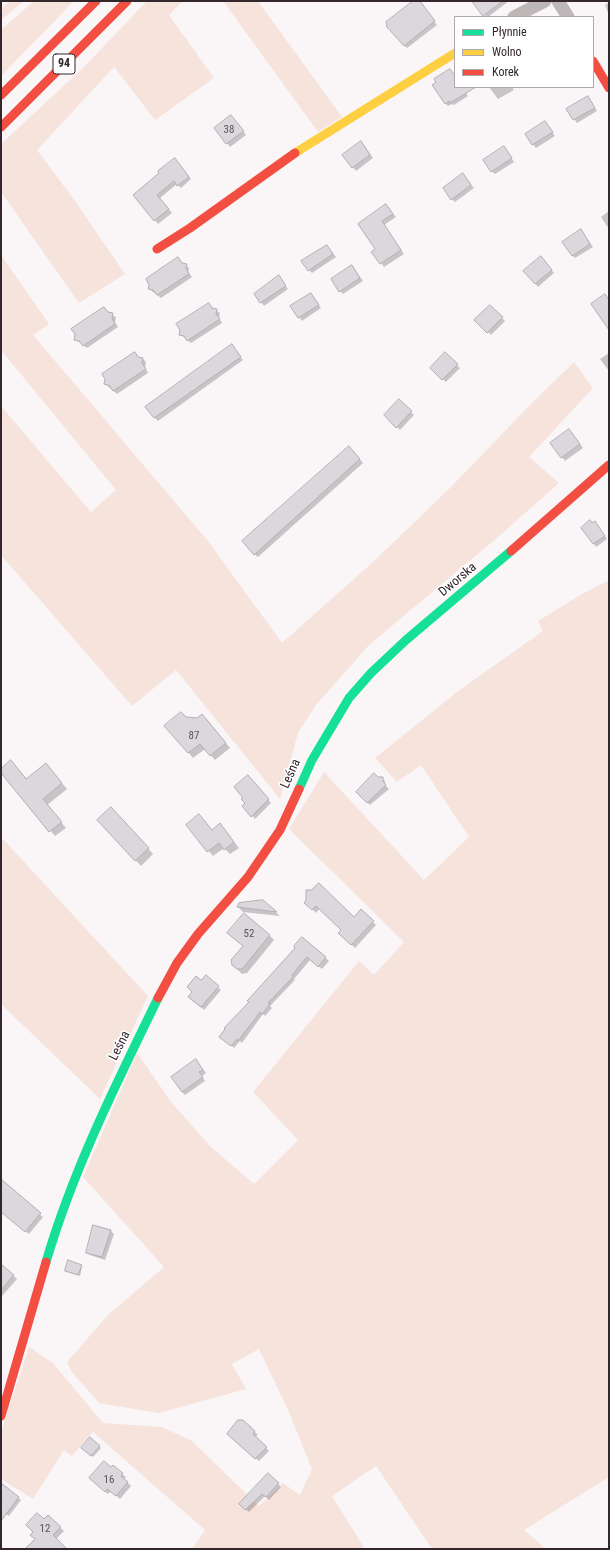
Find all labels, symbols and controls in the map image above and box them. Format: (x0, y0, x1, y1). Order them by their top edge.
legend (454, 16, 594, 88)
text: Płynnie (492, 25, 527, 39)
text: Wolno (492, 45, 522, 59)
road number: 94 (53, 54, 75, 74)
text: Korek (492, 65, 519, 79)
house number: 38 (224, 123, 234, 137)
street label: Dworska (436, 560, 480, 600)
house number: 87 (189, 729, 199, 743)
street label: Leśna (278, 757, 304, 791)
house number: 52 (244, 927, 254, 941)
street label: Leśna (106, 1029, 134, 1063)
house number: 16 (104, 1473, 114, 1487)
house number: 12 (40, 1522, 50, 1536)

